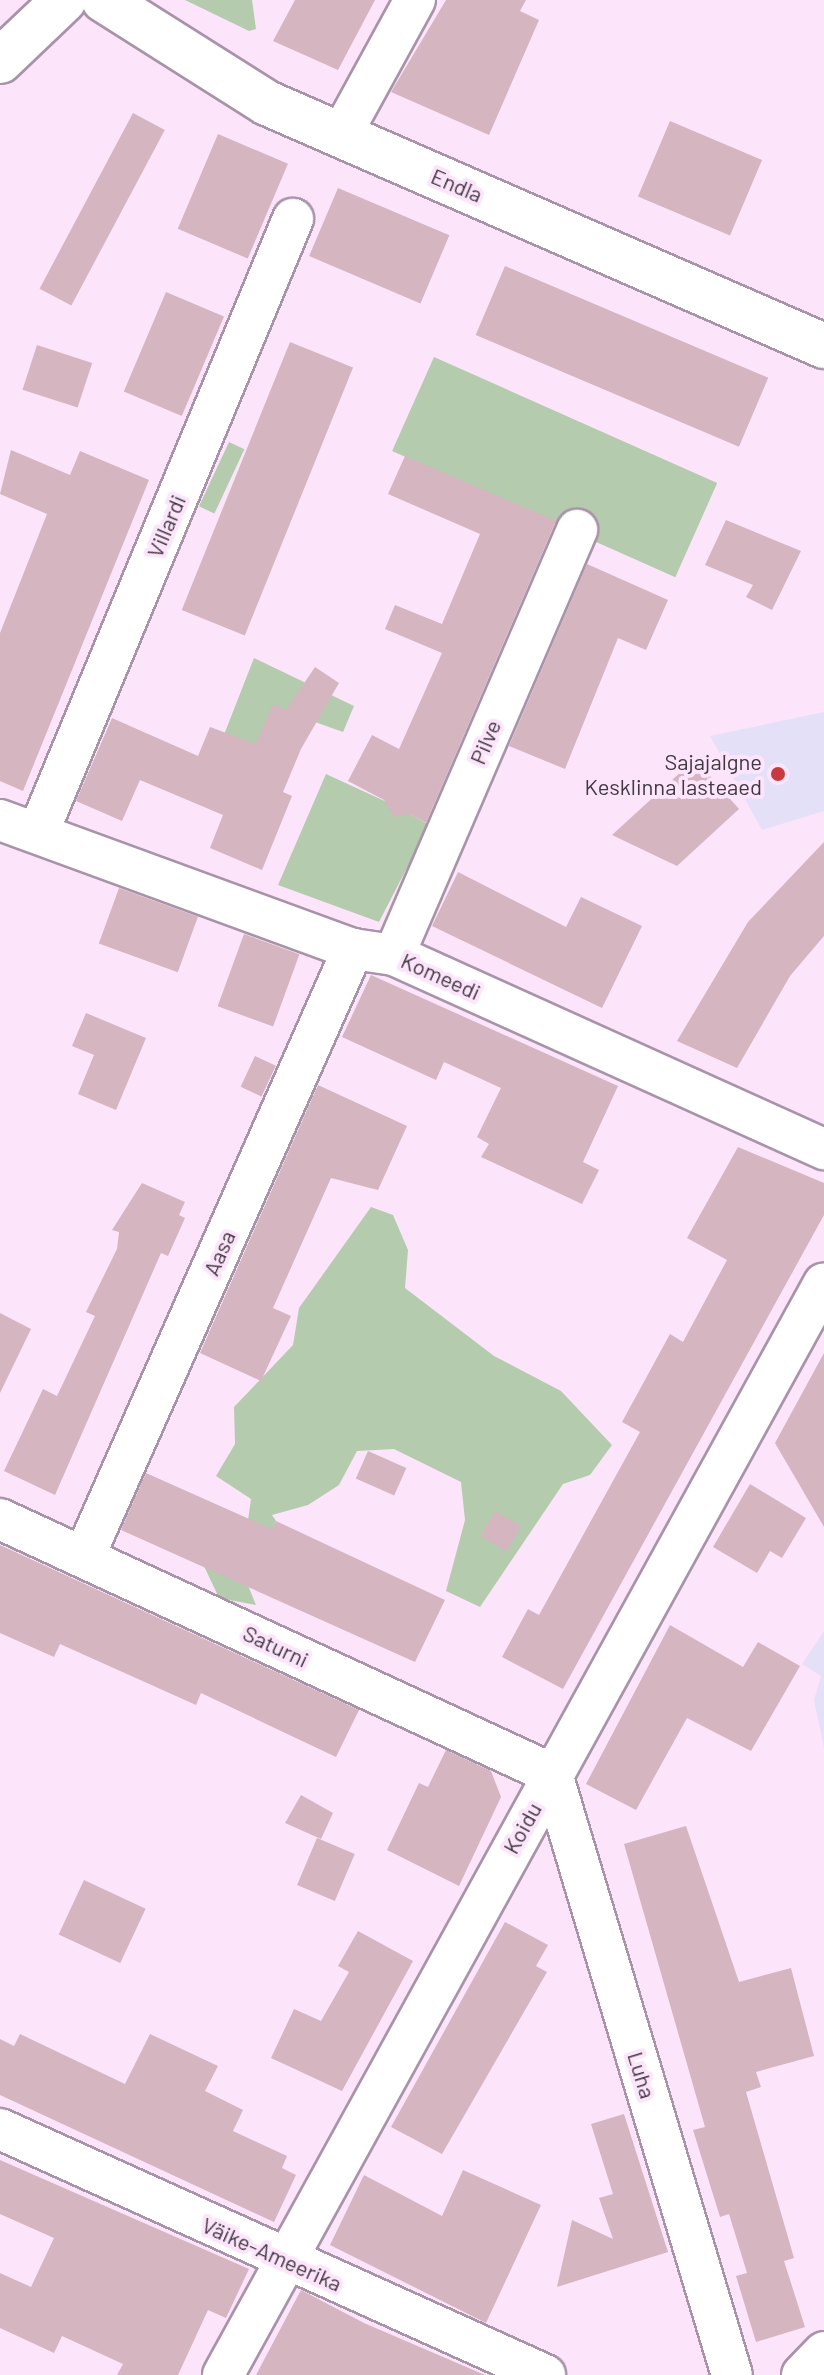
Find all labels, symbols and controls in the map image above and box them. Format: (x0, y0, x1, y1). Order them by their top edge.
street label: Endla (427, 162, 487, 208)
street label: Villardi (141, 491, 191, 561)
street label: Pilve (464, 716, 506, 768)
place label: Sajajalgne Kesklinna lasteaed (585, 748, 762, 800)
marker: Sajajalgne Kesklinna lasteaed (769, 765, 787, 783)
street label: Komeedi (397, 947, 485, 1005)
street label: Aasa (198, 1226, 240, 1280)
street label: Saturni (239, 1619, 313, 1673)
street label: Koidu (497, 1798, 547, 1858)
street label: Luha (622, 2048, 662, 2102)
street label: Väike-Ameerika (198, 2211, 346, 2297)

